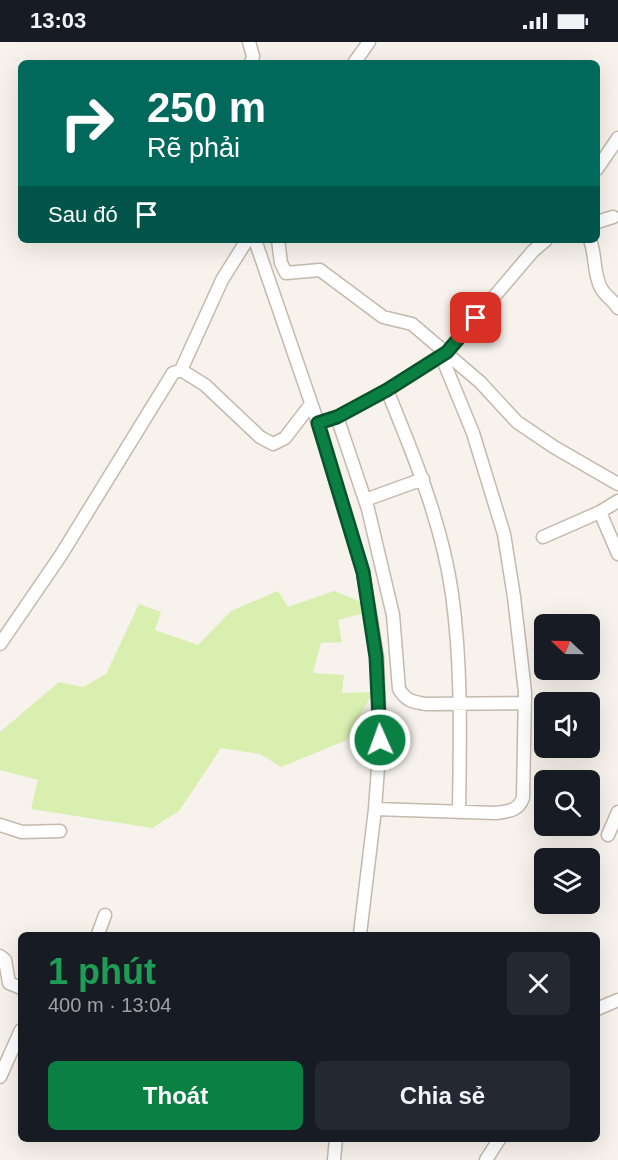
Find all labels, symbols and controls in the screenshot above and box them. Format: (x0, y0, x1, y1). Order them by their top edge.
text: 13:03 (30, 8, 86, 33)
icon: right (48, 84, 126, 162)
text: 250 m (147, 84, 266, 131)
text: Rẽ phải (147, 133, 240, 163)
icon: arrive (130, 198, 163, 231)
text: Sau đó (48, 202, 118, 227)
pin (450, 292, 501, 343)
icon: arrive (459, 301, 492, 334)
north arrow (534, 614, 600, 680)
map controls (534, 614, 600, 914)
button: sound (534, 692, 600, 758)
position arrow (348, 708, 412, 772)
button: search (534, 770, 600, 836)
button: layers (534, 848, 600, 914)
text: 1 phút (48, 951, 156, 992)
button: close (507, 952, 570, 1015)
text: 400 m · 13:04 (48, 994, 171, 1016)
button: Thoát (48, 1061, 303, 1130)
button: Chia sẻ (315, 1061, 570, 1130)

